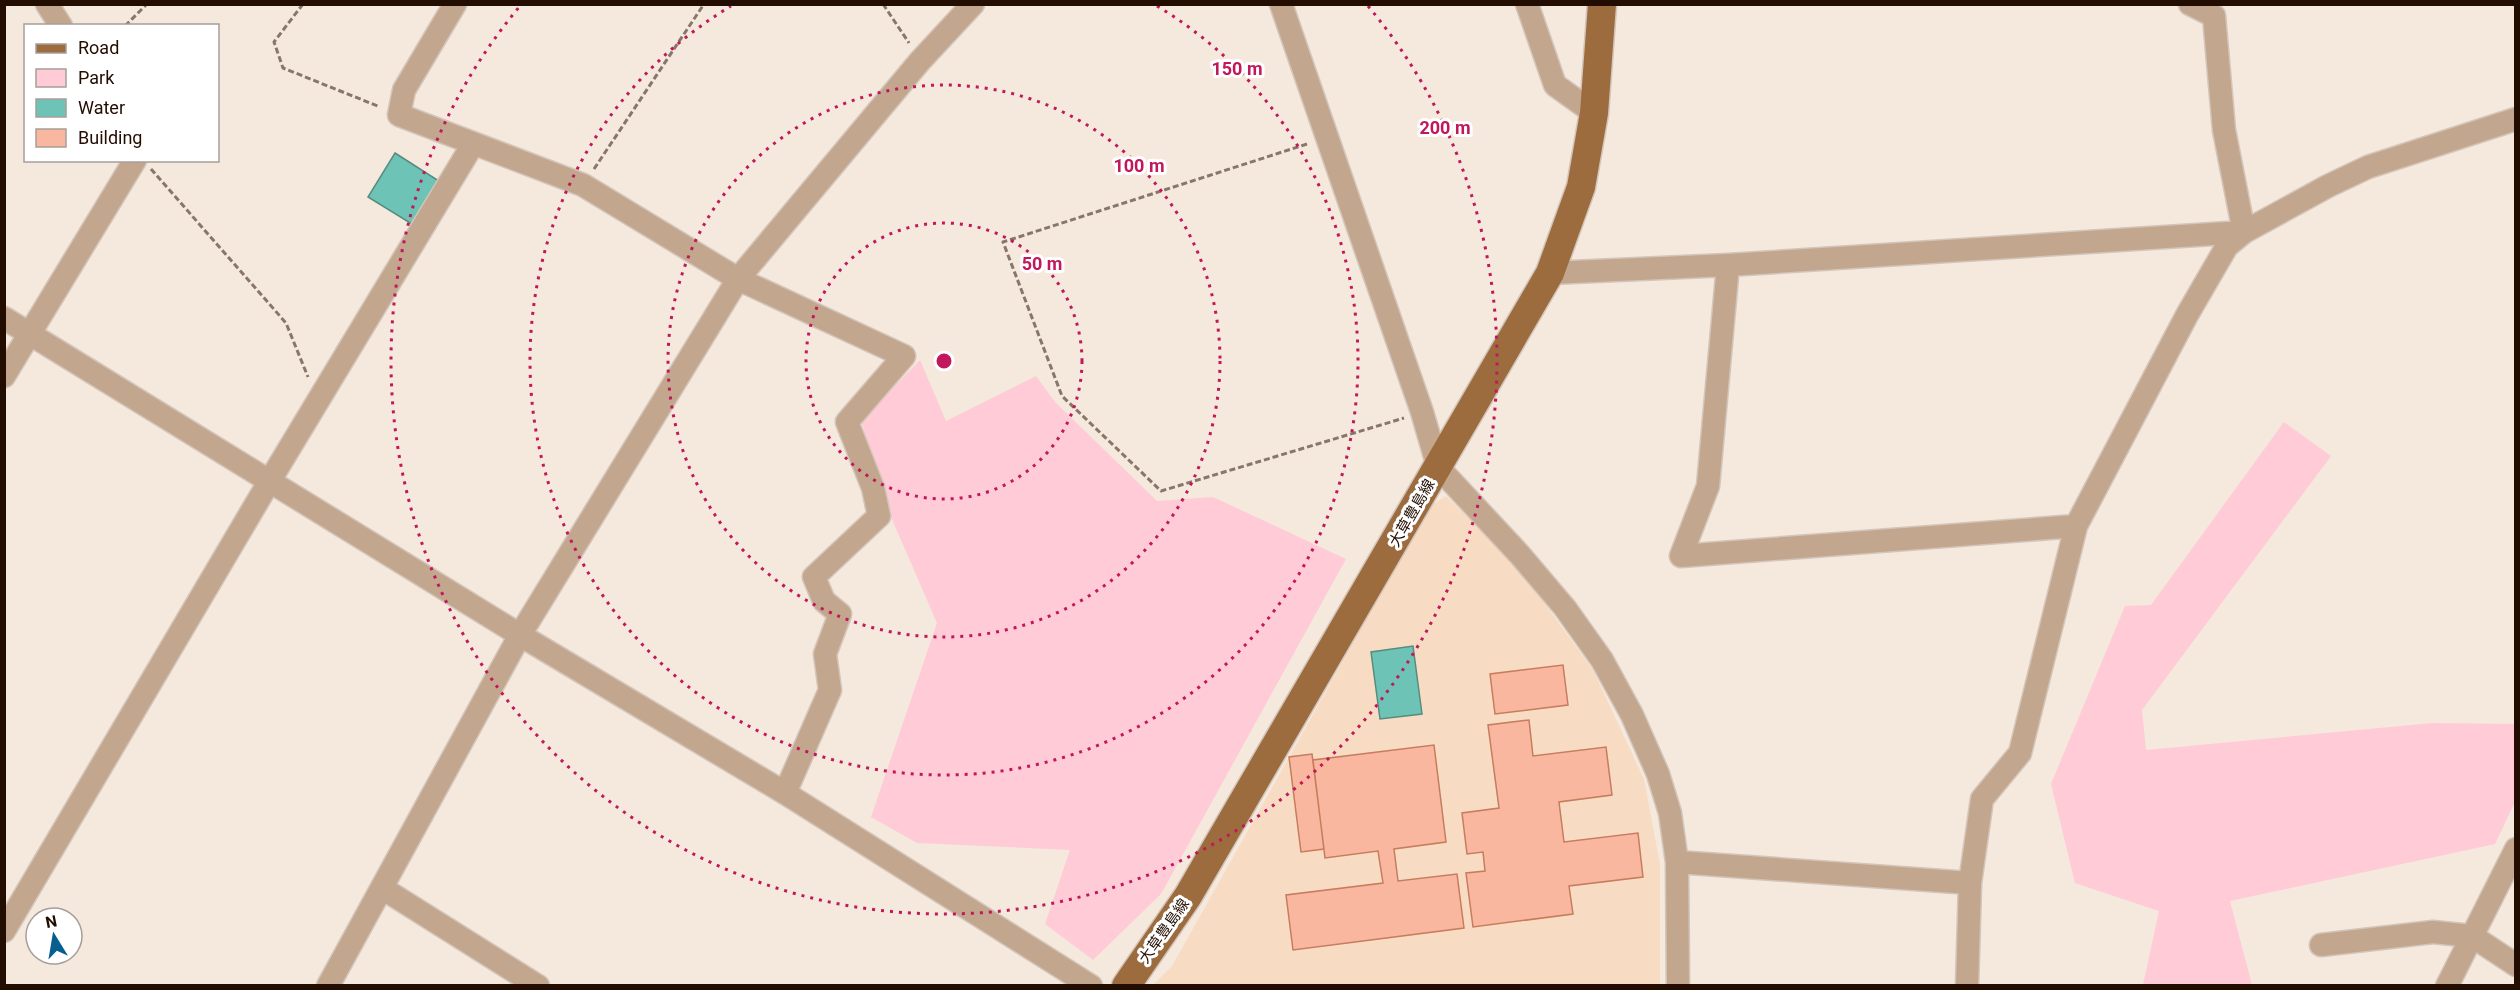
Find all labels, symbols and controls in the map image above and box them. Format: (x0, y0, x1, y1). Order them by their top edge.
legend (24, 24, 219, 162)
text: Road (78, 37, 119, 58)
text: 150 m (1211, 58, 1263, 79)
text: Park (78, 67, 115, 88)
text: Water (78, 97, 125, 118)
text: 200 m (1419, 117, 1471, 138)
text: Building (78, 127, 142, 148)
text: 100 m (1113, 155, 1165, 176)
text: 50 m (1022, 253, 1062, 274)
centre of rings (934, 351, 954, 371)
street label: 大草豊島線 (1385, 476, 1439, 550)
street label: 大草豊島線 (1135, 895, 1193, 967)
north arrow (24, 906, 84, 966)
text: N (44, 911, 59, 932)

